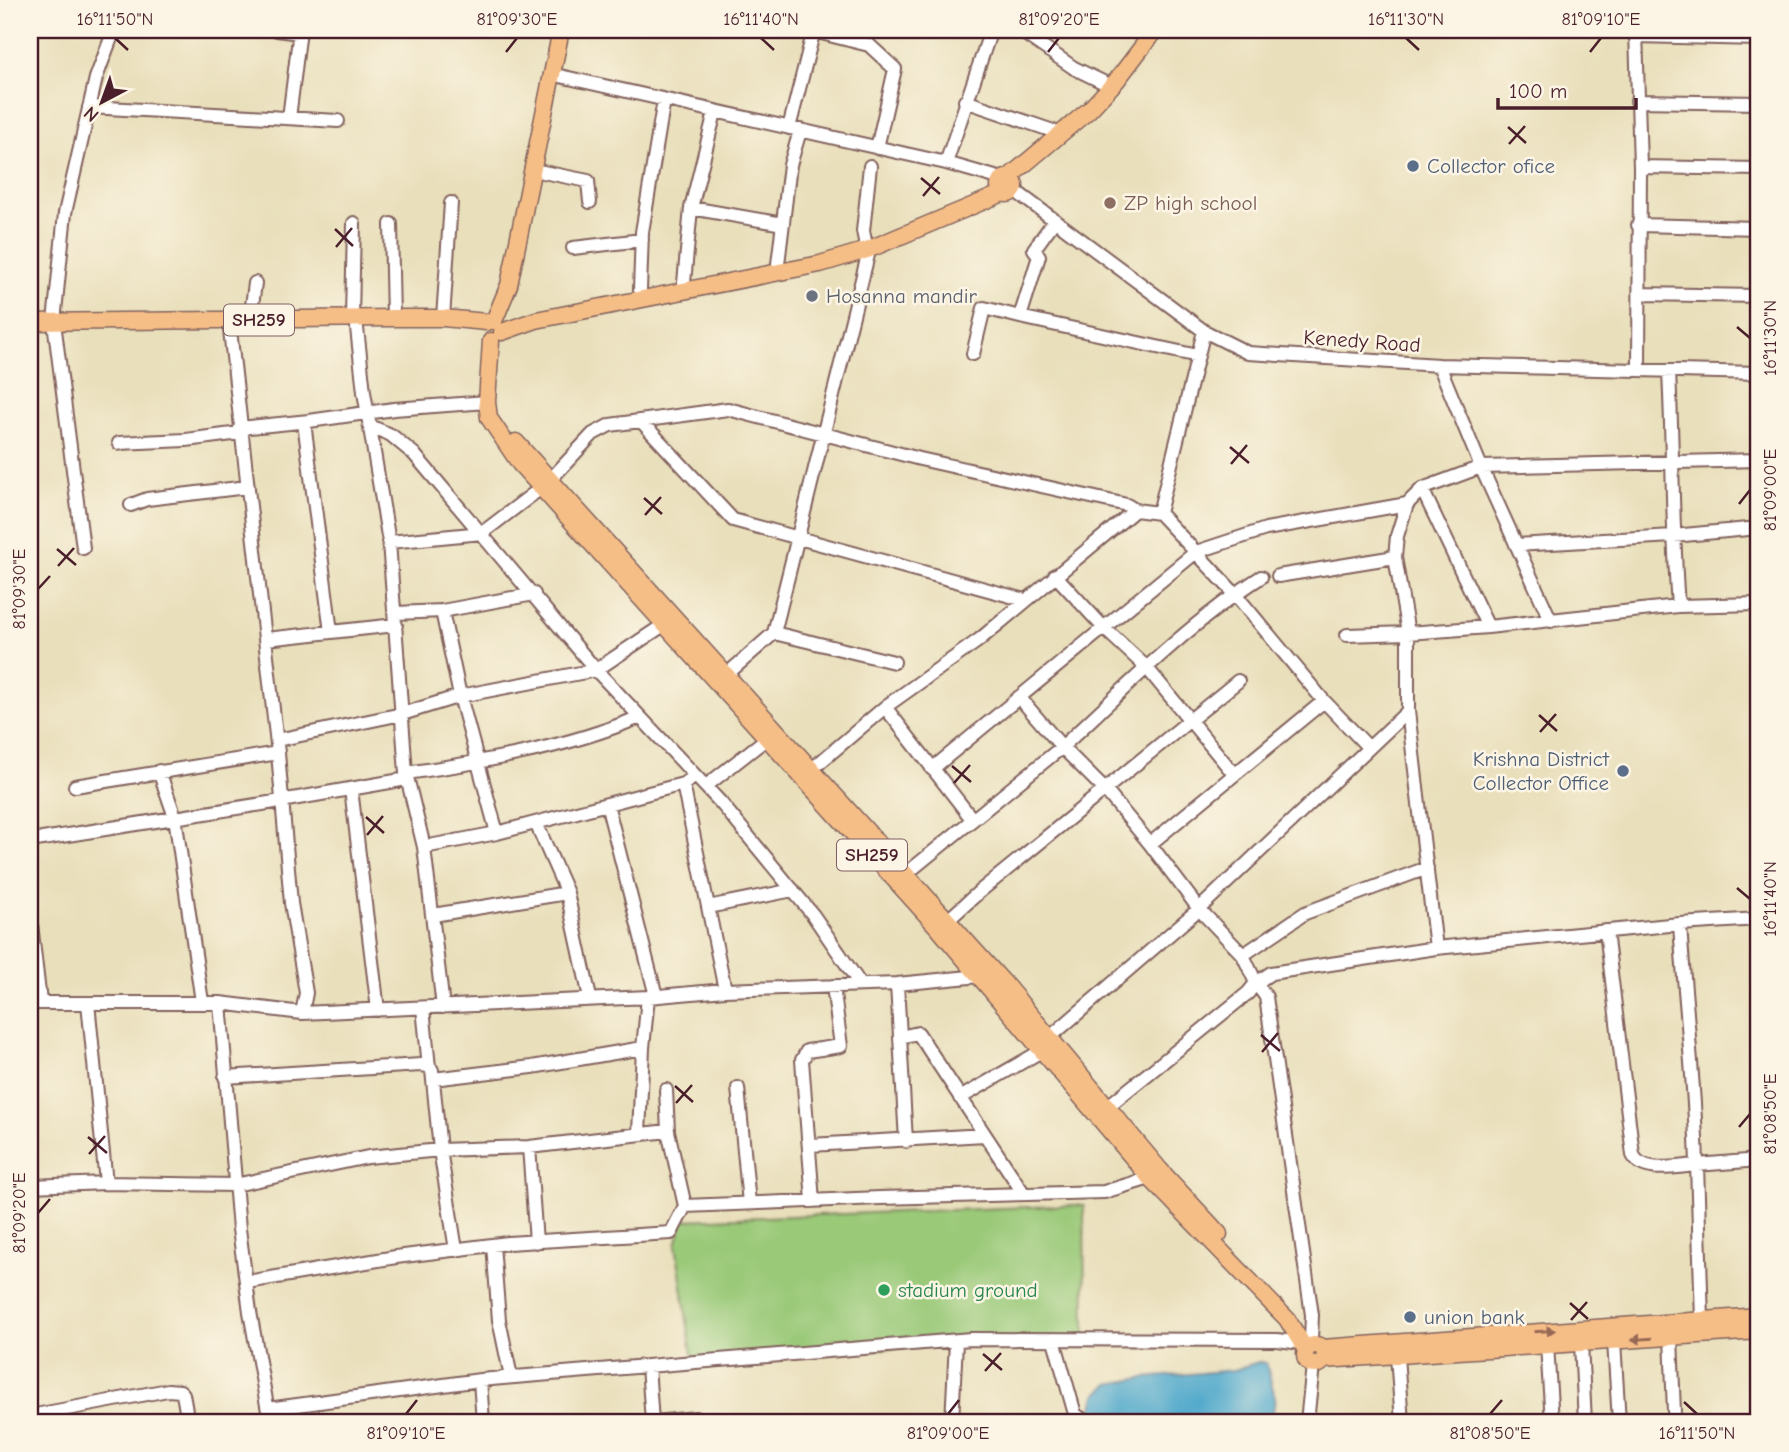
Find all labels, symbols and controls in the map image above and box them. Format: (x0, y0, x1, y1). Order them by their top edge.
text: 16°11'50"N (77, 9, 153, 30)
text: 81°09'30"E (477, 9, 558, 30)
text: 16°11'40"N (723, 9, 799, 30)
text: 81°09'20"E (1018, 9, 1100, 30)
text: 16°11'30"N (1368, 9, 1444, 30)
text: 81°09'10"E (1562, 9, 1641, 30)
north arrow (66, 66, 136, 136)
scale bar (1498, 66, 1637, 110)
text: 100 m (1509, 79, 1567, 103)
text: N (80, 102, 103, 126)
place label: Collector ofice (1427, 154, 1555, 178)
marker: Collector ofice (1405, 158, 1421, 174)
place label: ZP high school (1124, 191, 1257, 215)
marker: ZP high school (1102, 195, 1118, 211)
place label: Hosanna mandir (826, 284, 977, 308)
marker: Hosanna mandir (804, 288, 820, 304)
text: 16°11'30"N (1760, 300, 1781, 376)
road number: SH259 (224, 304, 294, 336)
street label: Kenedy Road (1303, 325, 1421, 357)
text: 81°09'00"E (1760, 449, 1781, 531)
text: 81°09'30"E (9, 548, 30, 629)
place label: Krishna District Collector Office (1473, 747, 1610, 795)
marker: Krishna District Collector Office (1615, 763, 1631, 779)
road number: SH259 (837, 840, 907, 870)
text: 16°11'40"N (1760, 861, 1781, 937)
text: 81°08'50"E (1760, 1073, 1781, 1155)
text: 81°09'20"E (9, 1172, 30, 1254)
place label: stadium ground (898, 1278, 1038, 1302)
marker: stadium ground (876, 1282, 892, 1298)
place label: union bank (1424, 1305, 1525, 1329)
marker: union bank (1402, 1309, 1418, 1325)
one-way arrow (1534, 1325, 1556, 1336)
one-way arrow (1631, 1334, 1653, 1345)
text: 81°09'10"E (367, 1423, 446, 1444)
text: 81°09'00"E (907, 1423, 989, 1444)
text: 81°08'50"E (1449, 1423, 1531, 1444)
text: 16°11'50"N (1659, 1423, 1735, 1444)

